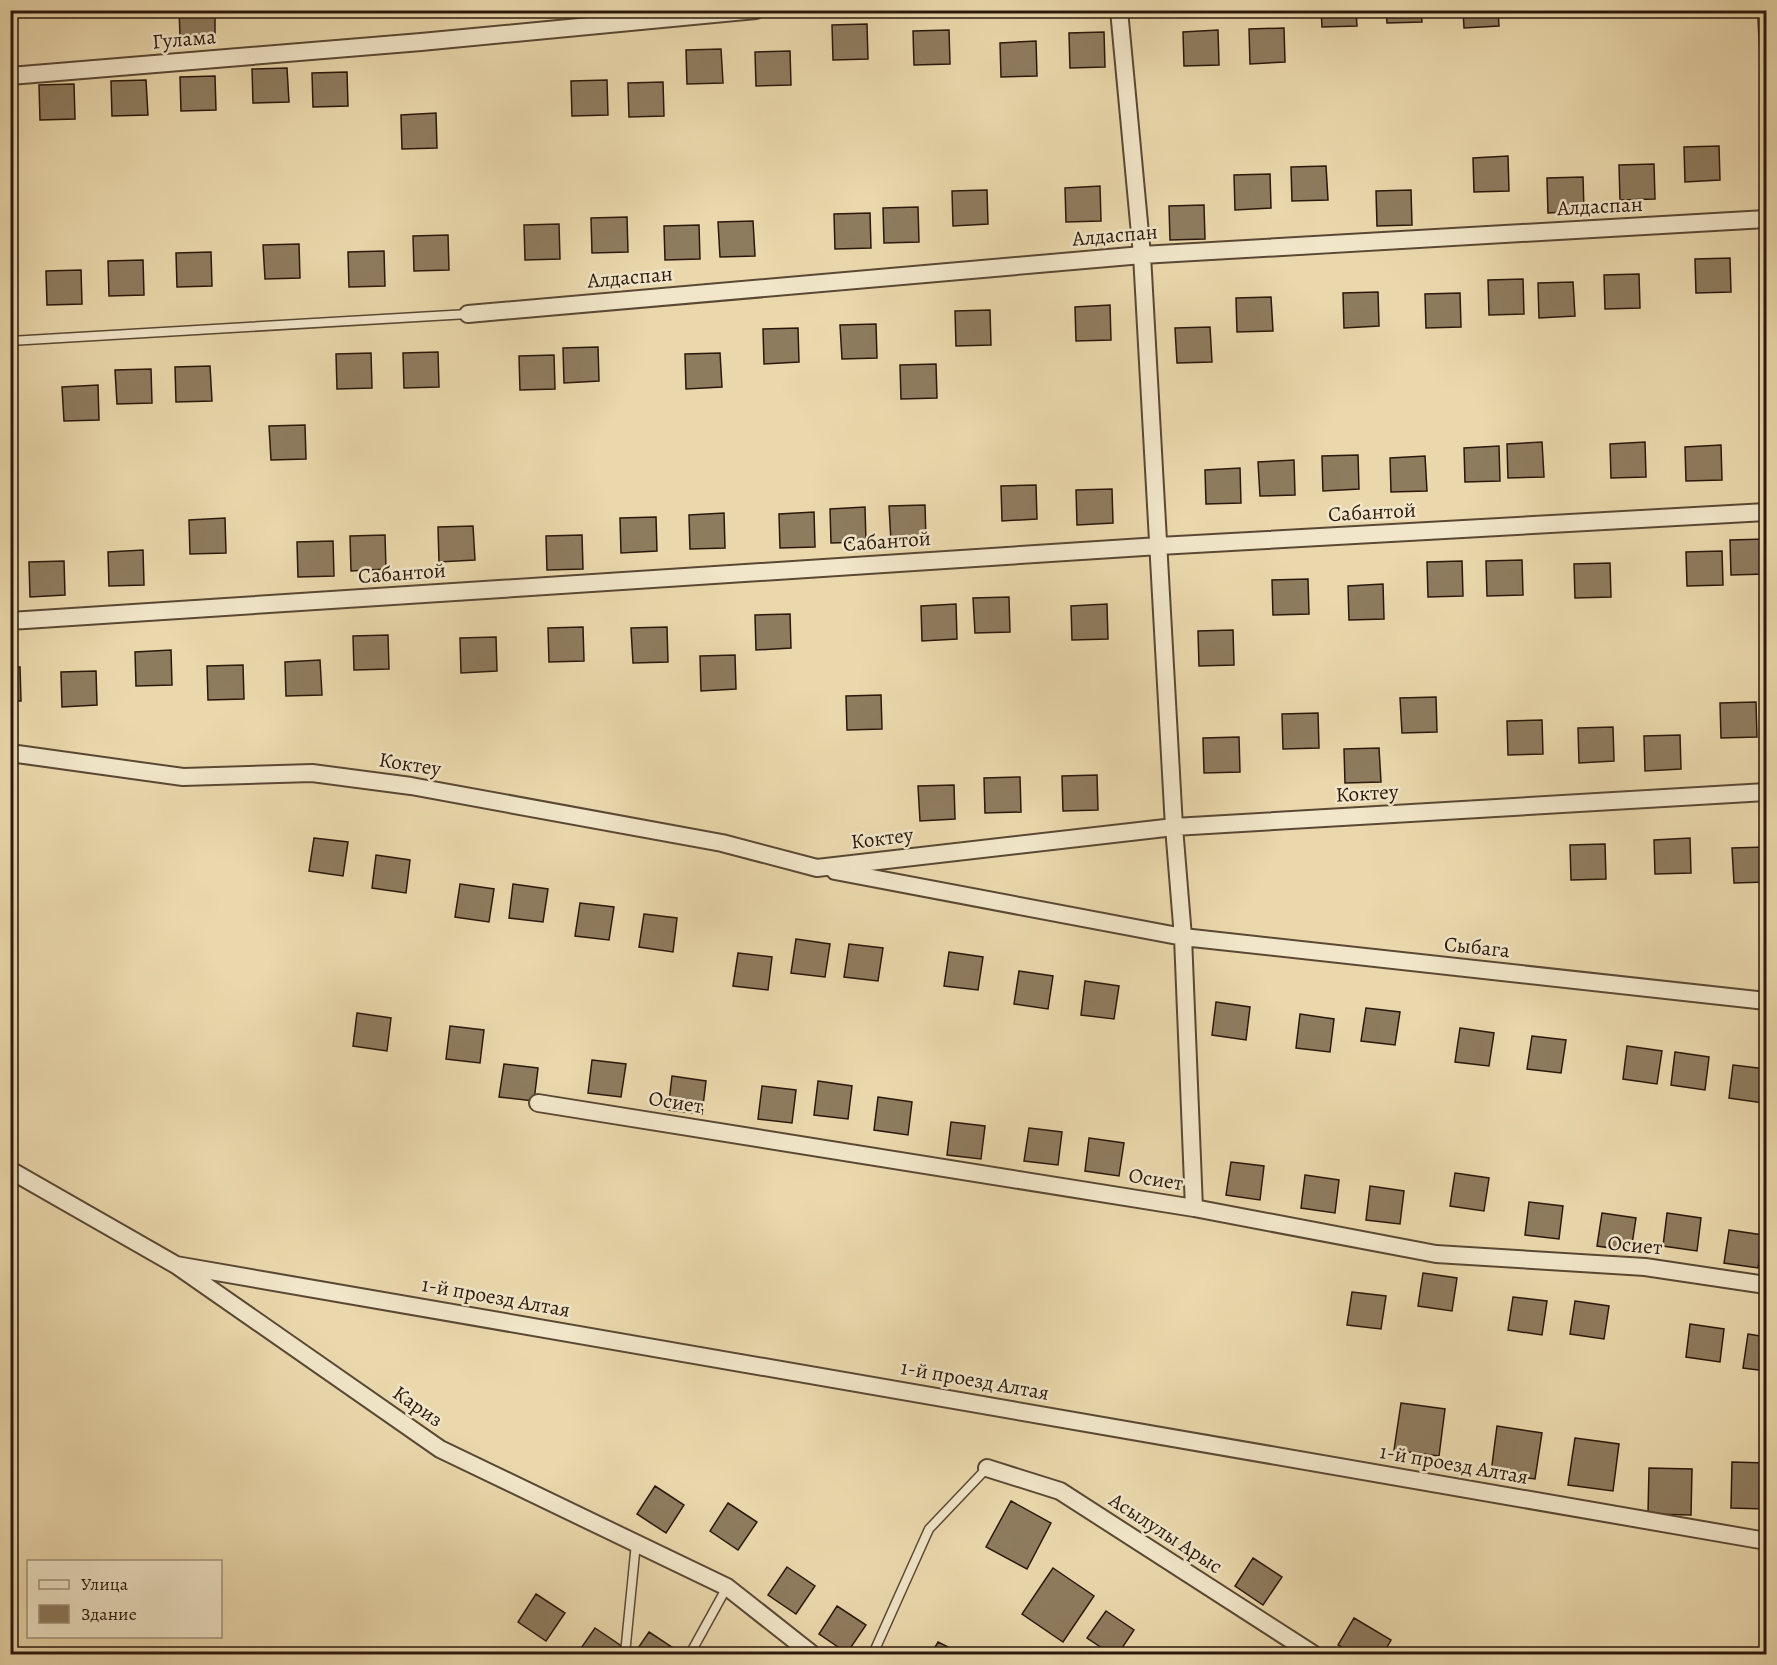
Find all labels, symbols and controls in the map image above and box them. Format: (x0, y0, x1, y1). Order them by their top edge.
street label: Гулама (151, 22, 217, 56)
street label: Алдаспан (1556, 190, 1643, 222)
street label: Алдаспан (1070, 217, 1159, 253)
street label: Алдаспан (585, 259, 674, 295)
street label: Сабантой (1327, 496, 1417, 528)
street label: Сабантой (842, 524, 932, 558)
street label: Сабантой (357, 556, 447, 590)
street label: Коктеу (377, 745, 444, 783)
street label: Коктеу (1335, 777, 1400, 809)
street label: Коктеу (849, 820, 915, 856)
street label: Сыбага (1443, 930, 1512, 964)
street label: Осиет (647, 1084, 705, 1120)
street label: Осиет (1127, 1161, 1185, 1197)
street label: Осиет (1606, 1229, 1664, 1261)
street label: 1-й проезд Алтая (420, 1270, 572, 1324)
street label: 1-й проезд Алтая (899, 1353, 1051, 1407)
street label: Кариз (387, 1379, 449, 1433)
street label: 1-й проезд Алтая (1378, 1437, 1530, 1491)
street label: Асылулы Арыс (1103, 1485, 1228, 1580)
legend (27, 1560, 222, 1638)
text: Улица (81, 1572, 129, 1596)
text: Здание (81, 1602, 137, 1626)

